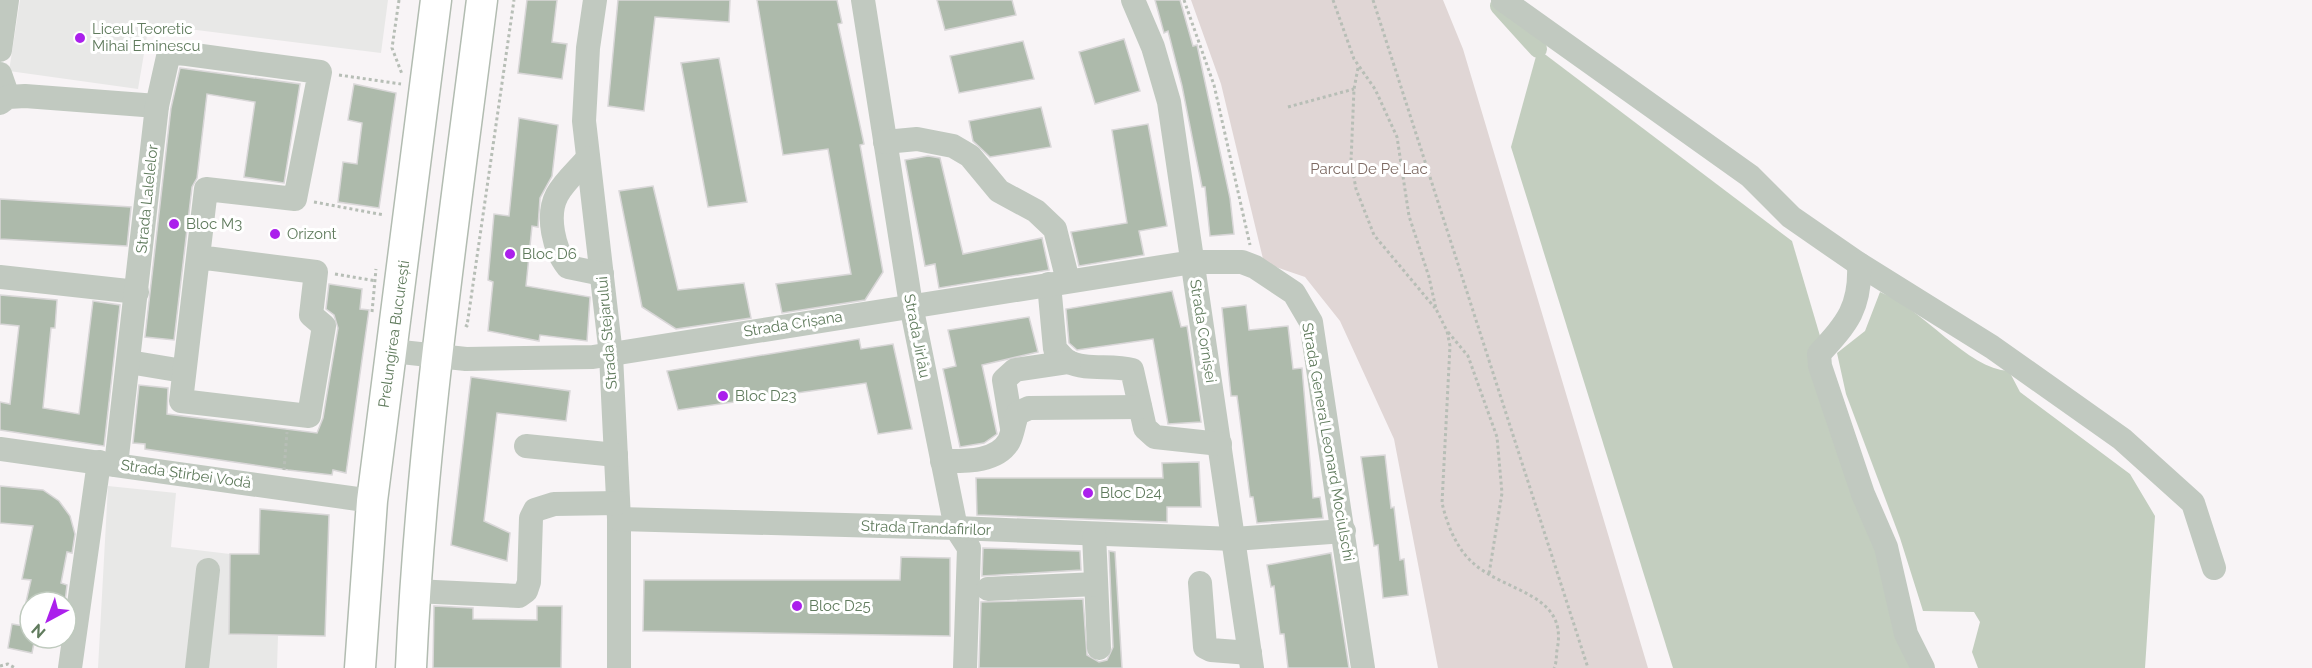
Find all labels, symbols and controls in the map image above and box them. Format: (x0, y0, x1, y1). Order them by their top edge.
place label: Liceul Teoretic Mihai Eminescu (92, 20, 201, 55)
marker: Liceul Teoretic Mihai Eminescu (73, 31, 87, 45)
street label: Strada Lalelelor (132, 143, 162, 254)
park label: Parcul De Pe Lac (1310, 160, 1428, 178)
place label: Bloc M3 (186, 215, 242, 233)
marker: Bloc M3 (167, 217, 181, 231)
place label: Orizont (287, 225, 337, 243)
marker: Orizont (268, 227, 282, 241)
place label: Bloc D6 (522, 245, 577, 263)
marker: Bloc D6 (503, 247, 517, 261)
street label: Prelungirea București (375, 259, 413, 409)
street label: Strada Stejarului (593, 276, 621, 390)
street label: Strada Cornișei (1186, 278, 1220, 384)
street label: Strada Jirlău (900, 292, 934, 380)
street label: Strada Crișana (742, 307, 844, 341)
street label: Strada General Leonard Mociulschi (1298, 321, 1358, 563)
place label: Bloc D23 (735, 387, 797, 405)
marker: Bloc D23 (716, 389, 730, 403)
street label: Strada Știrbei Vodă (120, 456, 252, 492)
place label: Bloc D24 (1100, 484, 1162, 502)
marker: Bloc D24 (1081, 486, 1095, 500)
street label: Strada Trandafirilor (861, 517, 992, 539)
north arrow (18, 590, 78, 650)
place label: Bloc D25 (809, 597, 871, 615)
marker: Bloc D25 (790, 599, 804, 613)
text: N (28, 620, 49, 642)

